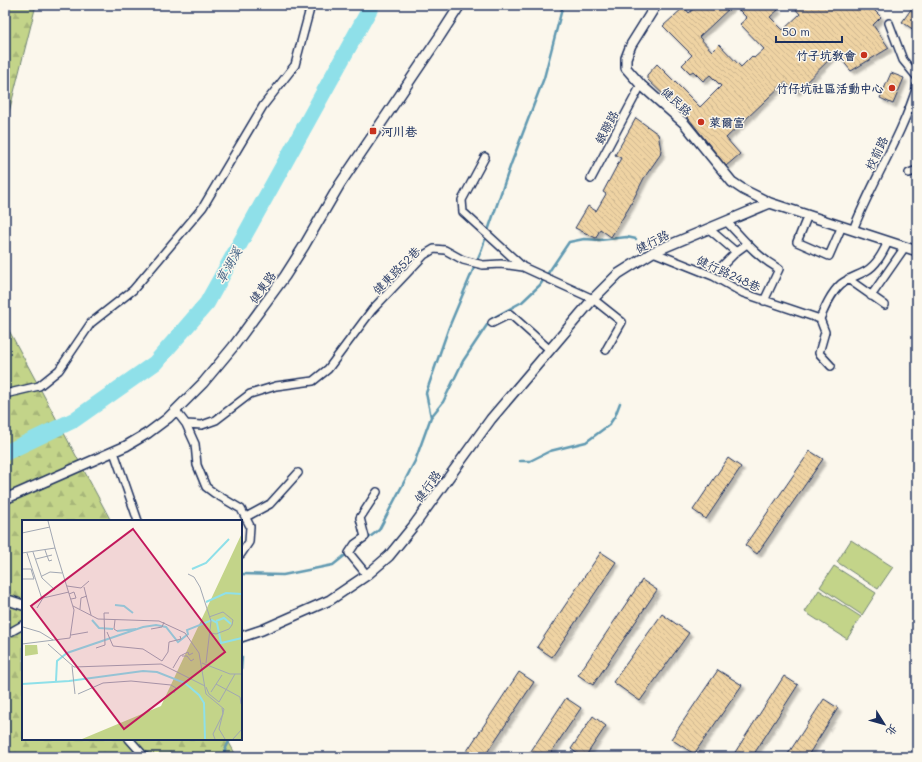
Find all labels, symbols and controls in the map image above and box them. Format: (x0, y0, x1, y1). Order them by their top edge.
scale bar (776, 18, 842, 44)
text: 50 m (782, 23, 810, 39)
place label: 竹子坑教會 (796, 47, 856, 63)
marker: 竹子坑教會 (859, 50, 869, 60)
place label: 竹仔坑社區活動中心 (776, 80, 884, 96)
street label: 健民路 (658, 83, 696, 119)
marker: 竹仔坑社區活動中心 (887, 83, 897, 93)
street label: 銀聯路 (590, 107, 622, 147)
place label: 萊爾富 (709, 114, 745, 130)
marker: 萊爾富 (696, 117, 706, 127)
place label: 河川巷 (381, 123, 418, 139)
marker: 河川巷 (368, 126, 378, 136)
street label: 校前路 (861, 133, 891, 173)
street label: 健行路 (632, 226, 672, 256)
water label: 草湖溪 (211, 243, 245, 286)
street label: 健東路52巷 (369, 243, 423, 297)
street label: 健行路248巷 (694, 251, 764, 295)
street label: 健東路 (245, 268, 279, 306)
street label: 健行路 (410, 467, 444, 505)
inset map (22, 520, 242, 740)
north arrow (864, 704, 904, 744)
text: 北 (883, 721, 902, 739)

